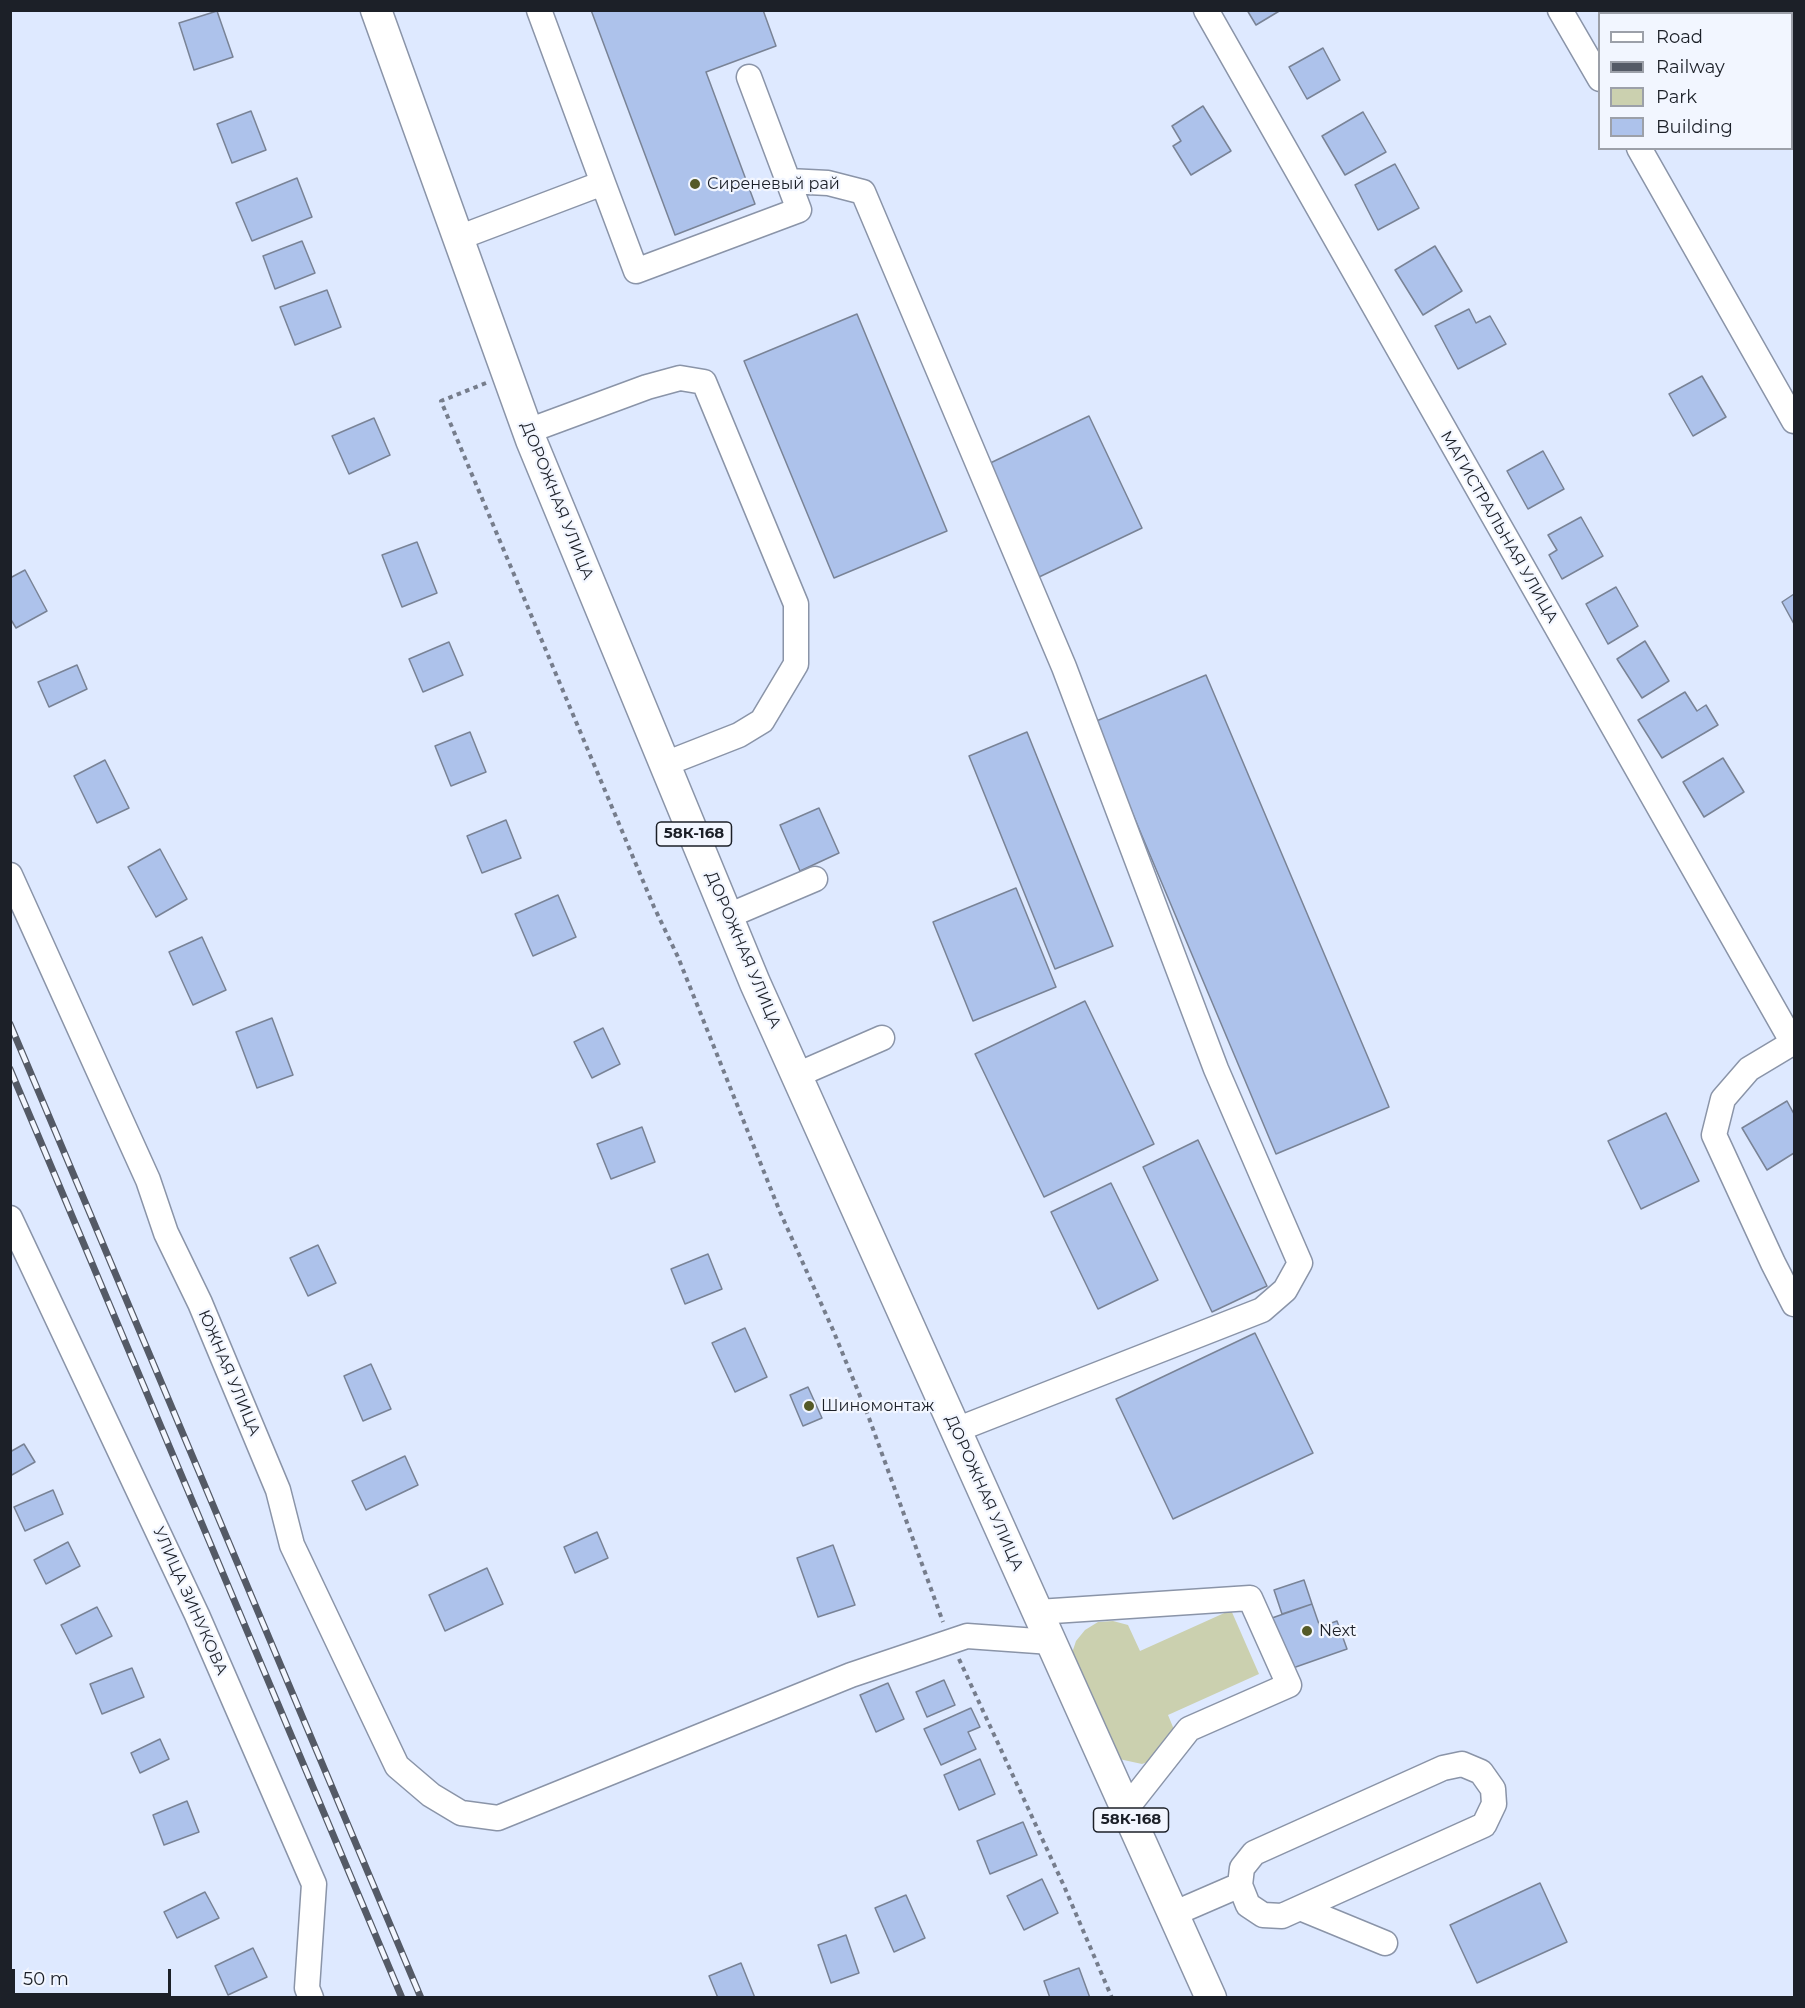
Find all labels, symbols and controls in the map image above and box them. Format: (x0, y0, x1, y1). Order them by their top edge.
legend (1598, 12, 1793, 150)
text: Road (1656, 26, 1703, 48)
text: Railway (1656, 56, 1725, 78)
text: Park (1656, 86, 1697, 108)
text: Building (1656, 116, 1733, 138)
place label: Сиреневый рай (707, 174, 840, 194)
marker: Сиреневый рай (688, 177, 702, 191)
street label: ДОРОЖНАЯ УЛИЦА (517, 419, 597, 583)
street label: МАГИСТРАЛЬНАЯ УЛИЦА (1436, 428, 1562, 626)
road number: 58К-168 (656, 822, 732, 846)
street label: ДОРОЖНАЯ УЛИЦА (701, 869, 785, 1031)
street label: ЮЖНАЯ УЛИЦА (194, 1307, 264, 1439)
place label: Шиномонтаж (821, 1396, 934, 1416)
marker: Шиномонтаж (802, 1399, 816, 1413)
street label: ДОРОЖНАЯ УЛИЦА (941, 1412, 1027, 1574)
street label: УЛИЦА ЗИНУКОВА (149, 1524, 231, 1678)
place label: Next (1319, 1621, 1356, 1641)
marker: Next (1300, 1624, 1314, 1638)
road number: 58К-168 (1094, 1808, 1168, 1832)
scale bar (15, 1957, 174, 1995)
text: 50 m (23, 1968, 69, 1990)

